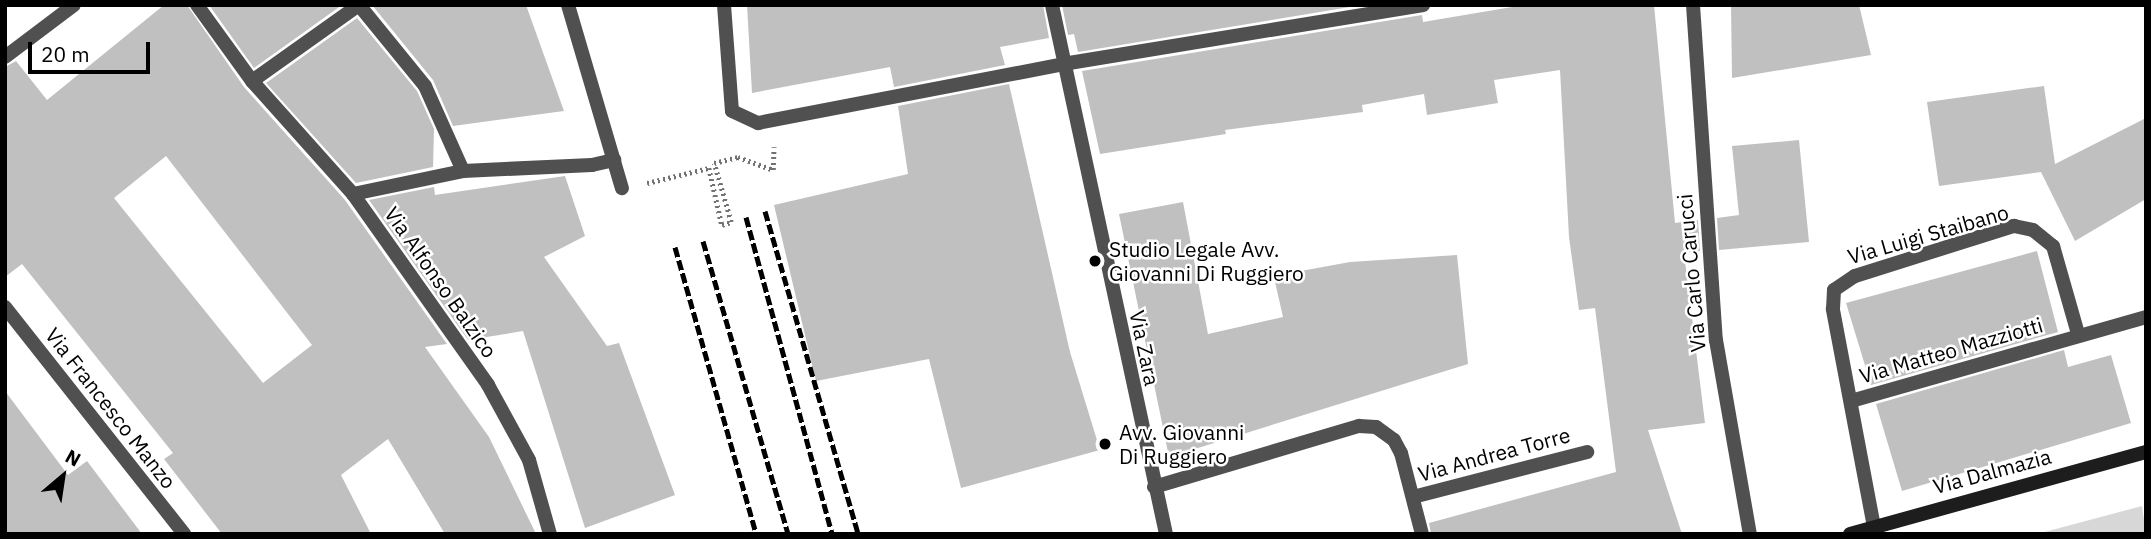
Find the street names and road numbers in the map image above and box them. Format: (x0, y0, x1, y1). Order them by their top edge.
street label: Via Carlo Carucci (1672, 193, 1710, 353)
street label: Via Luigi Staibano (1845, 199, 2011, 269)
street label: Via Alfonso Balzico (379, 202, 503, 362)
street label: Via Zara (1125, 308, 1165, 388)
street label: Via Matteo Mazziotti (1856, 312, 2046, 388)
street label: Via Francesco Manzo (40, 323, 182, 493)
street label: Via Andrea Torre (1415, 422, 1573, 486)
street label: Via Dalmazia (1930, 443, 2054, 499)

